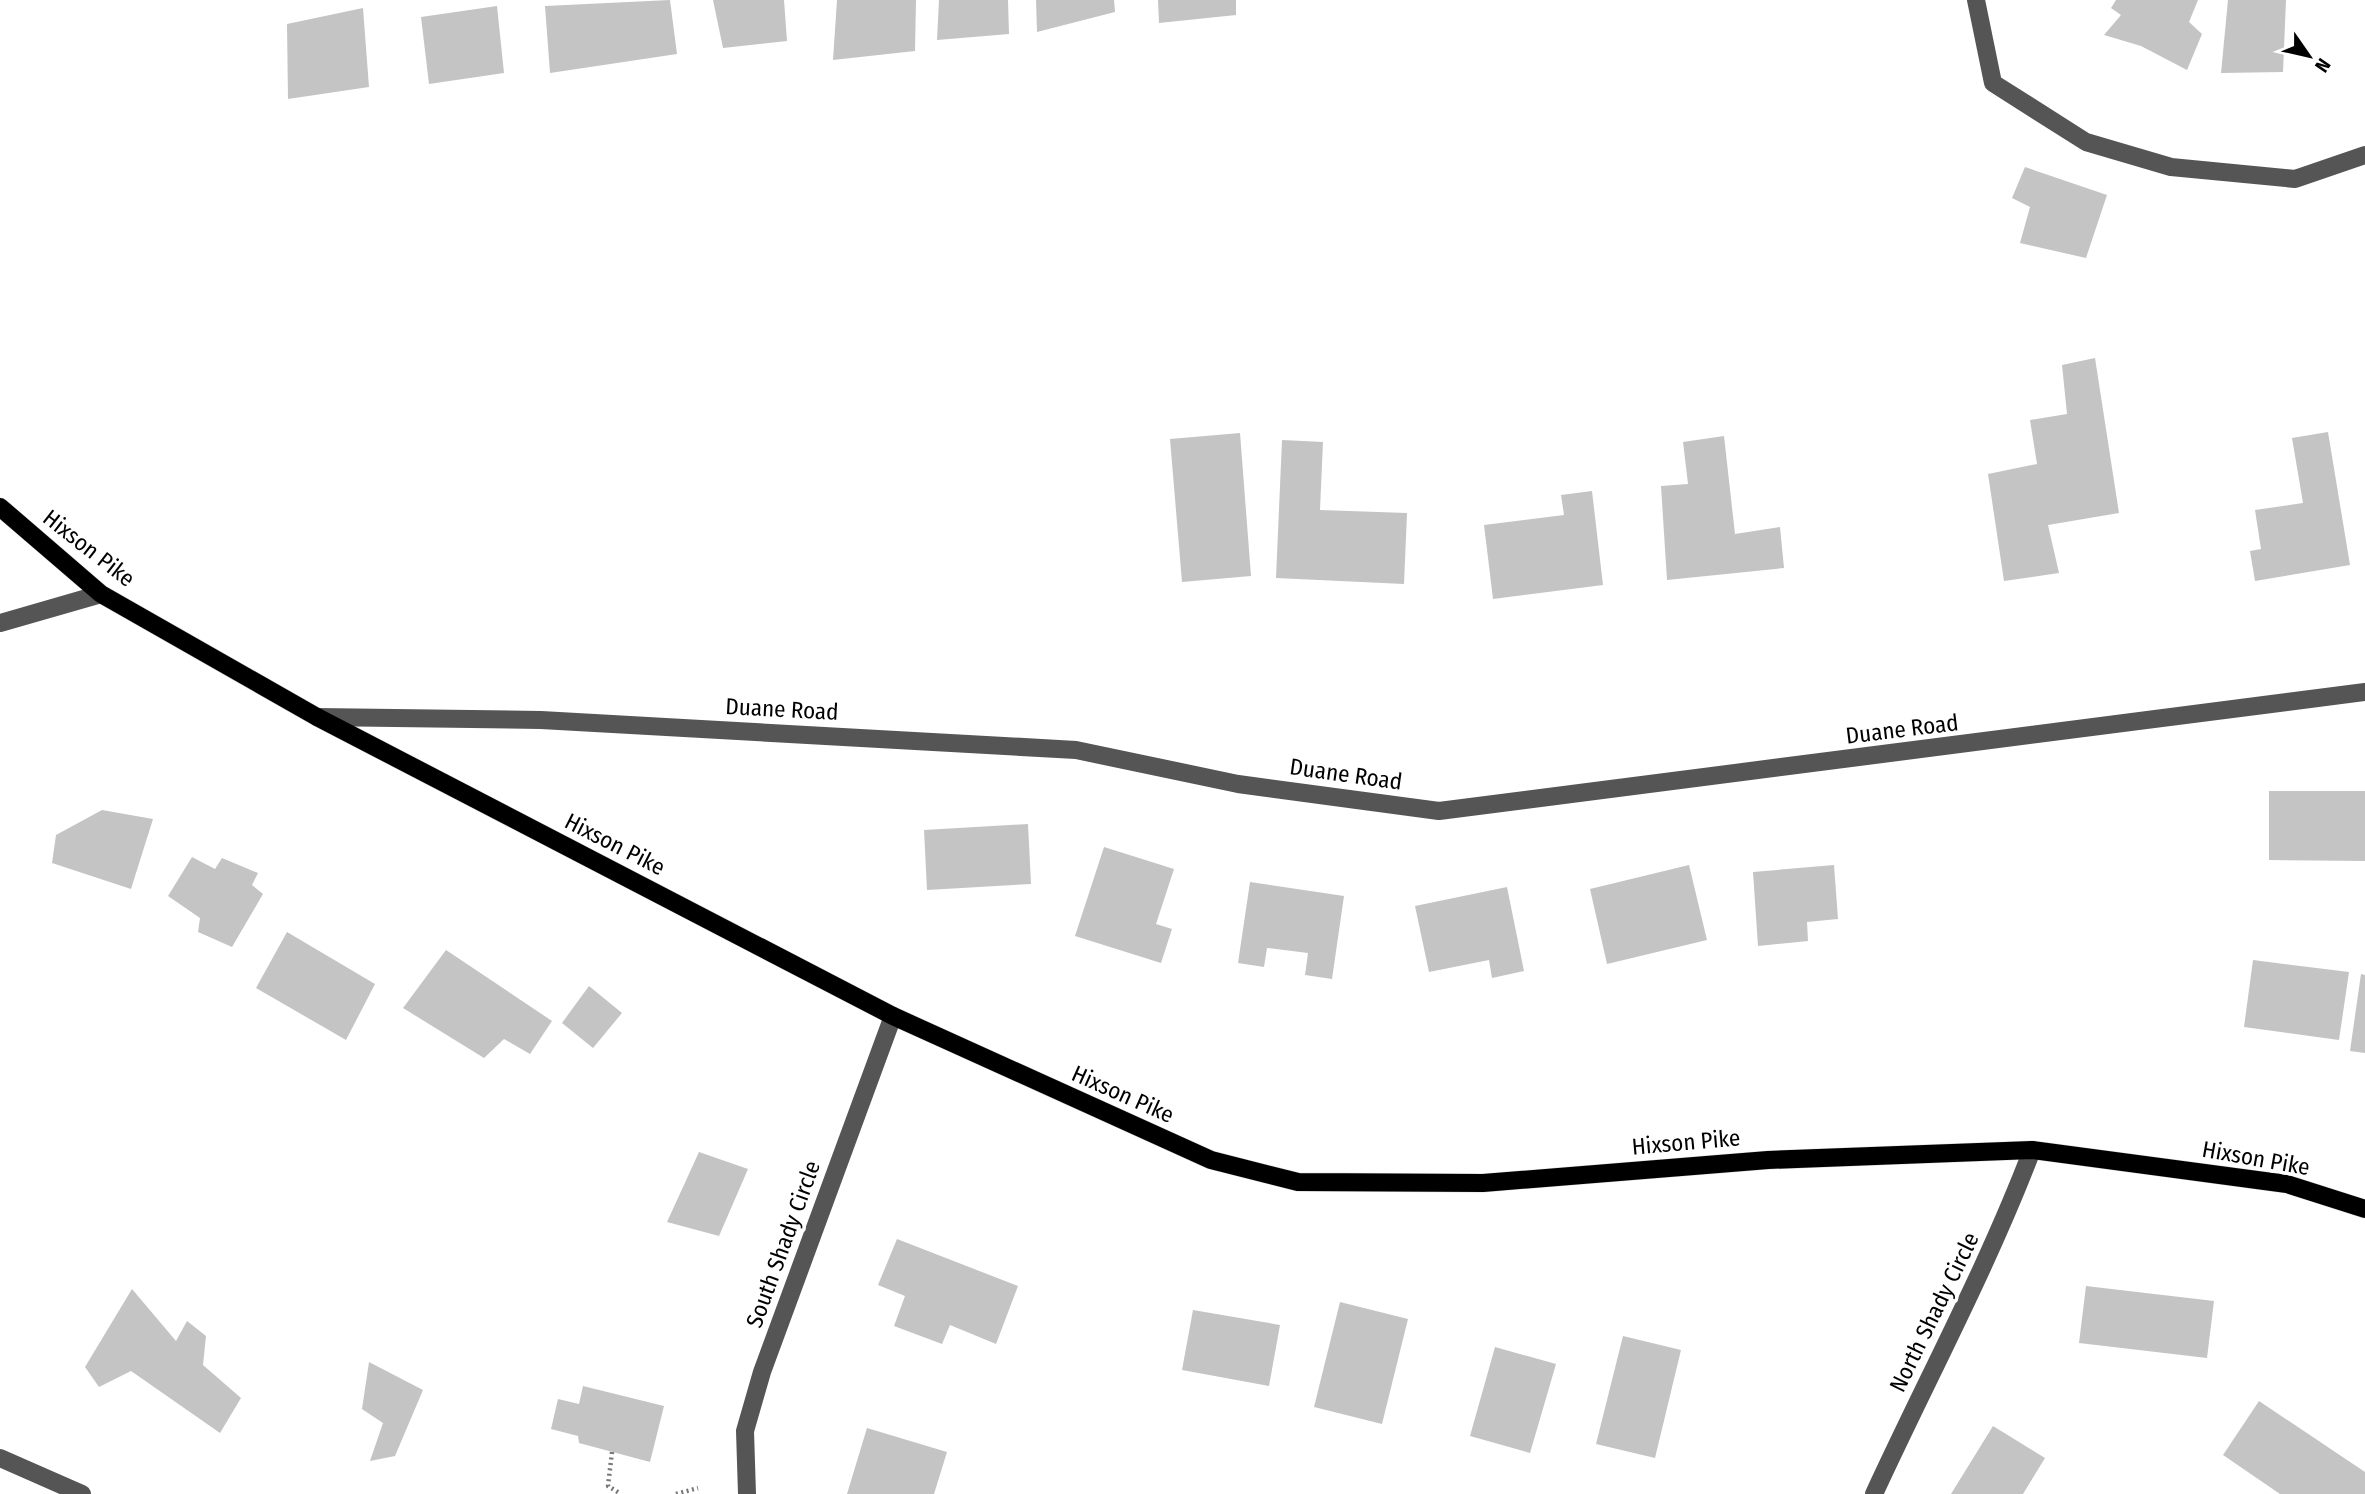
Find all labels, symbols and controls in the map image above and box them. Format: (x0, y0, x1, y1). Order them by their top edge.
north arrow (2274, 21, 2344, 91)
text: N (2310, 54, 2335, 76)
street label: Hixson Pike (37, 503, 141, 593)
street label: Duane Road (725, 692, 839, 726)
street label: Duane Road (1844, 708, 1960, 750)
street label: Duane Road (1288, 752, 1404, 796)
street label: Hixson Pike (560, 807, 670, 881)
street label: Hixson Pike (1068, 1059, 1178, 1129)
street label: Hixson Pike (1631, 1123, 1741, 1161)
street label: Hixson Pike (2200, 1135, 2312, 1181)
street label: South Shady Circle (740, 1157, 826, 1331)
street label: North Shady Circle (1883, 1228, 1985, 1396)

